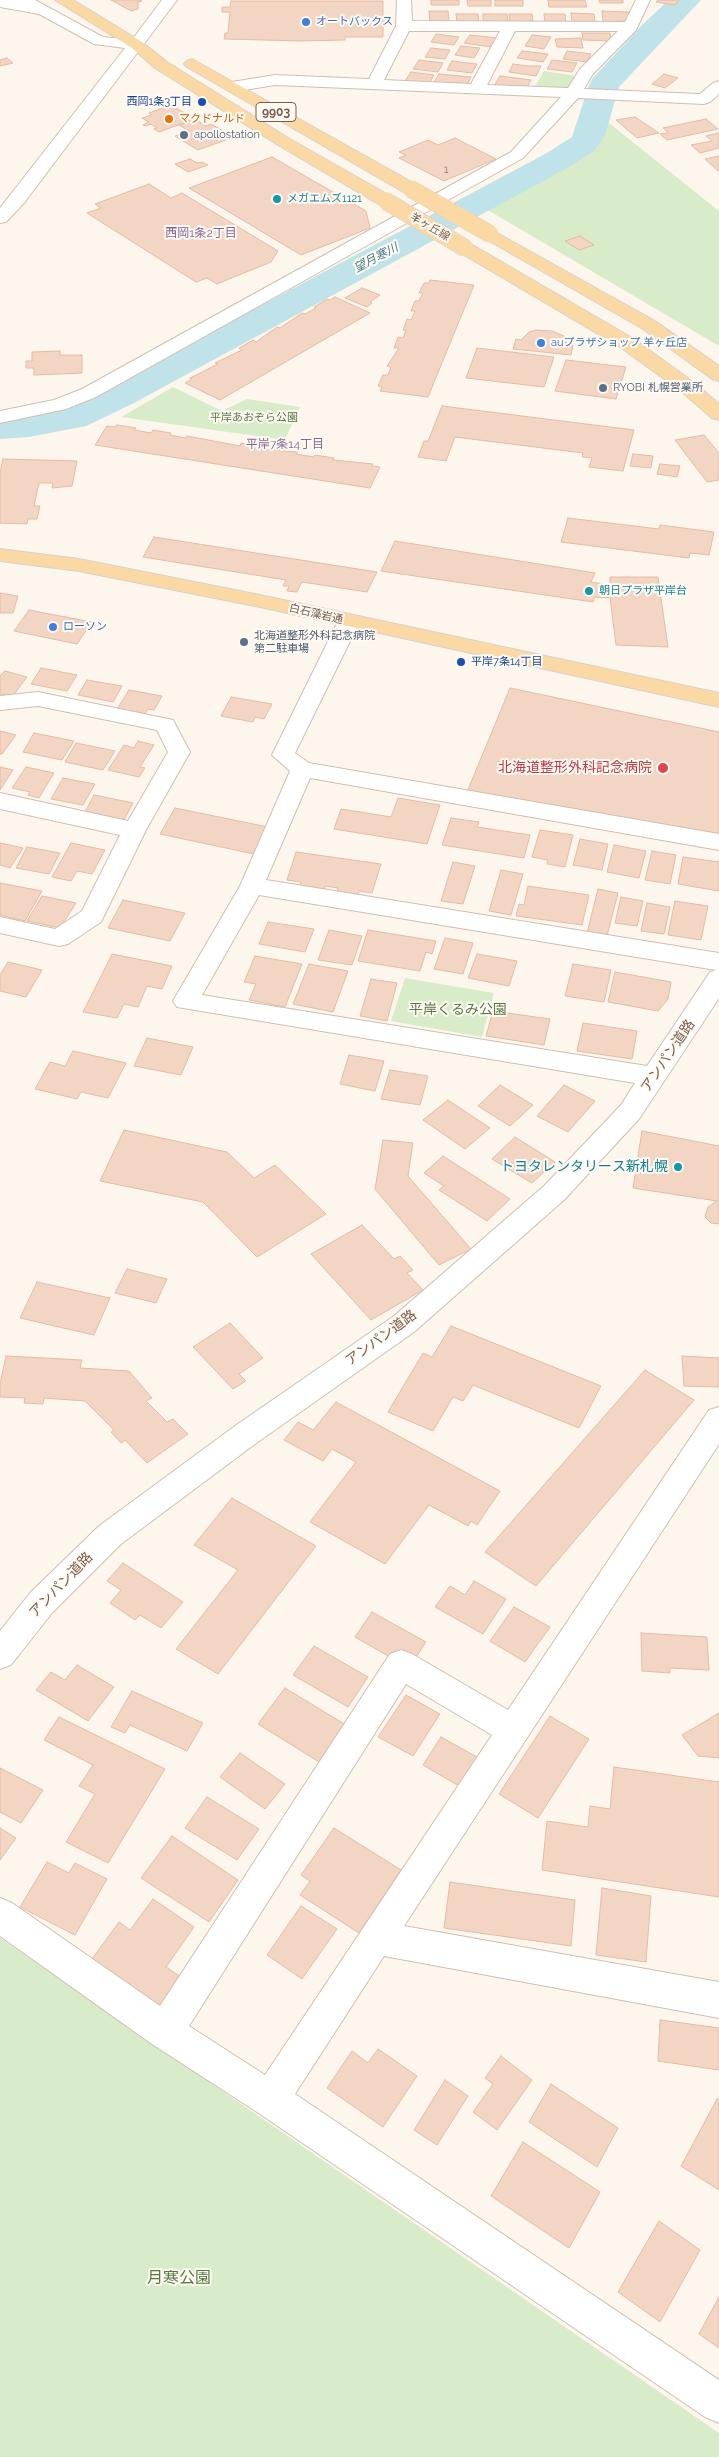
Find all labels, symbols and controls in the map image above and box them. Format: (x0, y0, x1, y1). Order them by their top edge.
place label: オートバックス (316, 15, 393, 29)
marker: オートバックス (300, 16, 312, 28)
place label: 西岡1条3丁目 (126, 95, 192, 109)
marker: 西岡1条3丁目 (196, 96, 208, 108)
road number: 9903 (256, 102, 296, 121)
place label: マクドナルド (179, 112, 245, 126)
marker: マクドナルド (163, 113, 175, 125)
place label: apollostation (194, 128, 260, 142)
marker: apollostation (178, 129, 190, 141)
house number: 1 (444, 163, 448, 177)
place label: メガエムズ1121 (287, 192, 362, 206)
marker: メガエムズ1121 (271, 193, 283, 205)
street label: 羊ヶ丘線 (408, 210, 452, 244)
district label: 西岡1条2丁目 (165, 226, 237, 240)
water label: 望月寒川 (351, 240, 401, 276)
place label: auプラザショップ 羊ヶ丘店 (551, 336, 687, 350)
marker: auプラザショップ 羊ヶ丘店 (535, 337, 547, 349)
place label: RYOBI 札幌営業所 (613, 381, 703, 395)
marker: RYOBI 札幌営業所 (597, 382, 609, 394)
park label: 平岸あおぞら公園 (210, 411, 298, 425)
district label: 平岸7条14丁目 (246, 437, 324, 451)
place label: 朝日プラザ平岸台 (599, 584, 687, 598)
marker: 朝日プラザ平岸台 (583, 585, 595, 597)
street label: 白石藻岩通 (288, 601, 344, 627)
place label: ローソン (63, 620, 107, 634)
marker: ローソン (47, 621, 59, 633)
place label: 北海道整形外科記念病院 第二駐車場 (254, 629, 375, 655)
marker: 北海道整形外科記念病院 第二駐車場 (238, 636, 250, 648)
place label: 平岸7条14丁目 (471, 655, 543, 669)
marker: 平岸7条14丁目 (455, 656, 467, 668)
place label: 北海道整形外科記念病院 (498, 760, 652, 776)
marker: 北海道整形外科記念病院 (656, 761, 670, 775)
park label: 平岸くるみ公園 (409, 1002, 507, 1018)
street label: アンパン道路 (638, 1016, 698, 1096)
place label: トヨタレンタリース新札幌 (500, 1159, 668, 1175)
marker: トヨタレンタリース新札幌 (672, 1161, 684, 1173)
street label: アンパン道路 (342, 1307, 420, 1369)
street label: アンパン道路 (26, 1549, 96, 1621)
park label: 月寒公園 (147, 2268, 211, 2288)

